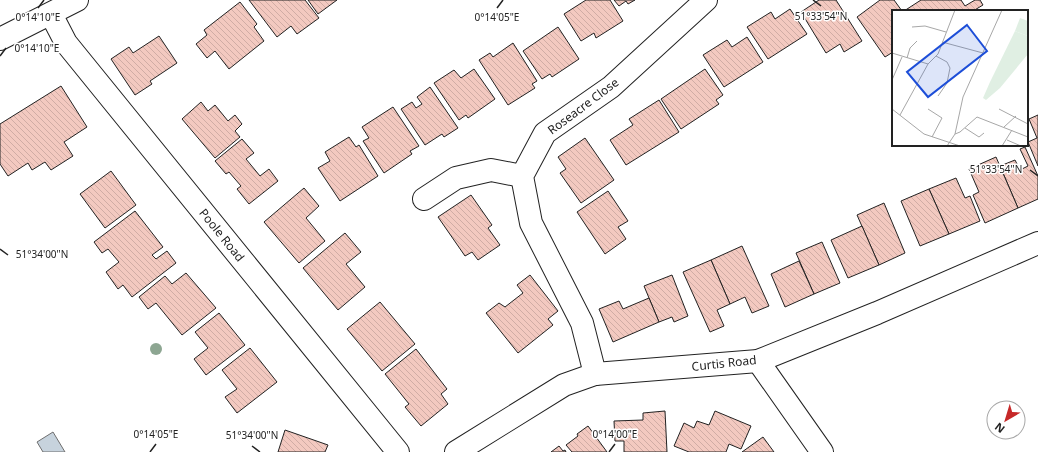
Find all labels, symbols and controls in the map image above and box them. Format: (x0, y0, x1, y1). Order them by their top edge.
text: 51°33'54"N (795, 9, 847, 23)
text: 0°14'10"E (16, 10, 60, 24)
text: 0°14'05"E (475, 10, 519, 24)
inset map (892, 10, 1028, 146)
text: 0°14'10"E (15, 41, 59, 55)
street label: Roseacre Close (544, 74, 622, 138)
text: 51°33'54"N (970, 162, 1022, 176)
street label: Poole Road (195, 205, 249, 265)
text: 51°34'00"N (16, 247, 68, 261)
street label: Curtis Road (691, 351, 757, 375)
north arrow (986, 400, 1026, 440)
text: N (991, 420, 1008, 437)
text: 0°14'05"E (134, 427, 178, 441)
text: 0°14'00"E (593, 427, 637, 441)
text: 51°34'00"N (226, 428, 278, 442)

